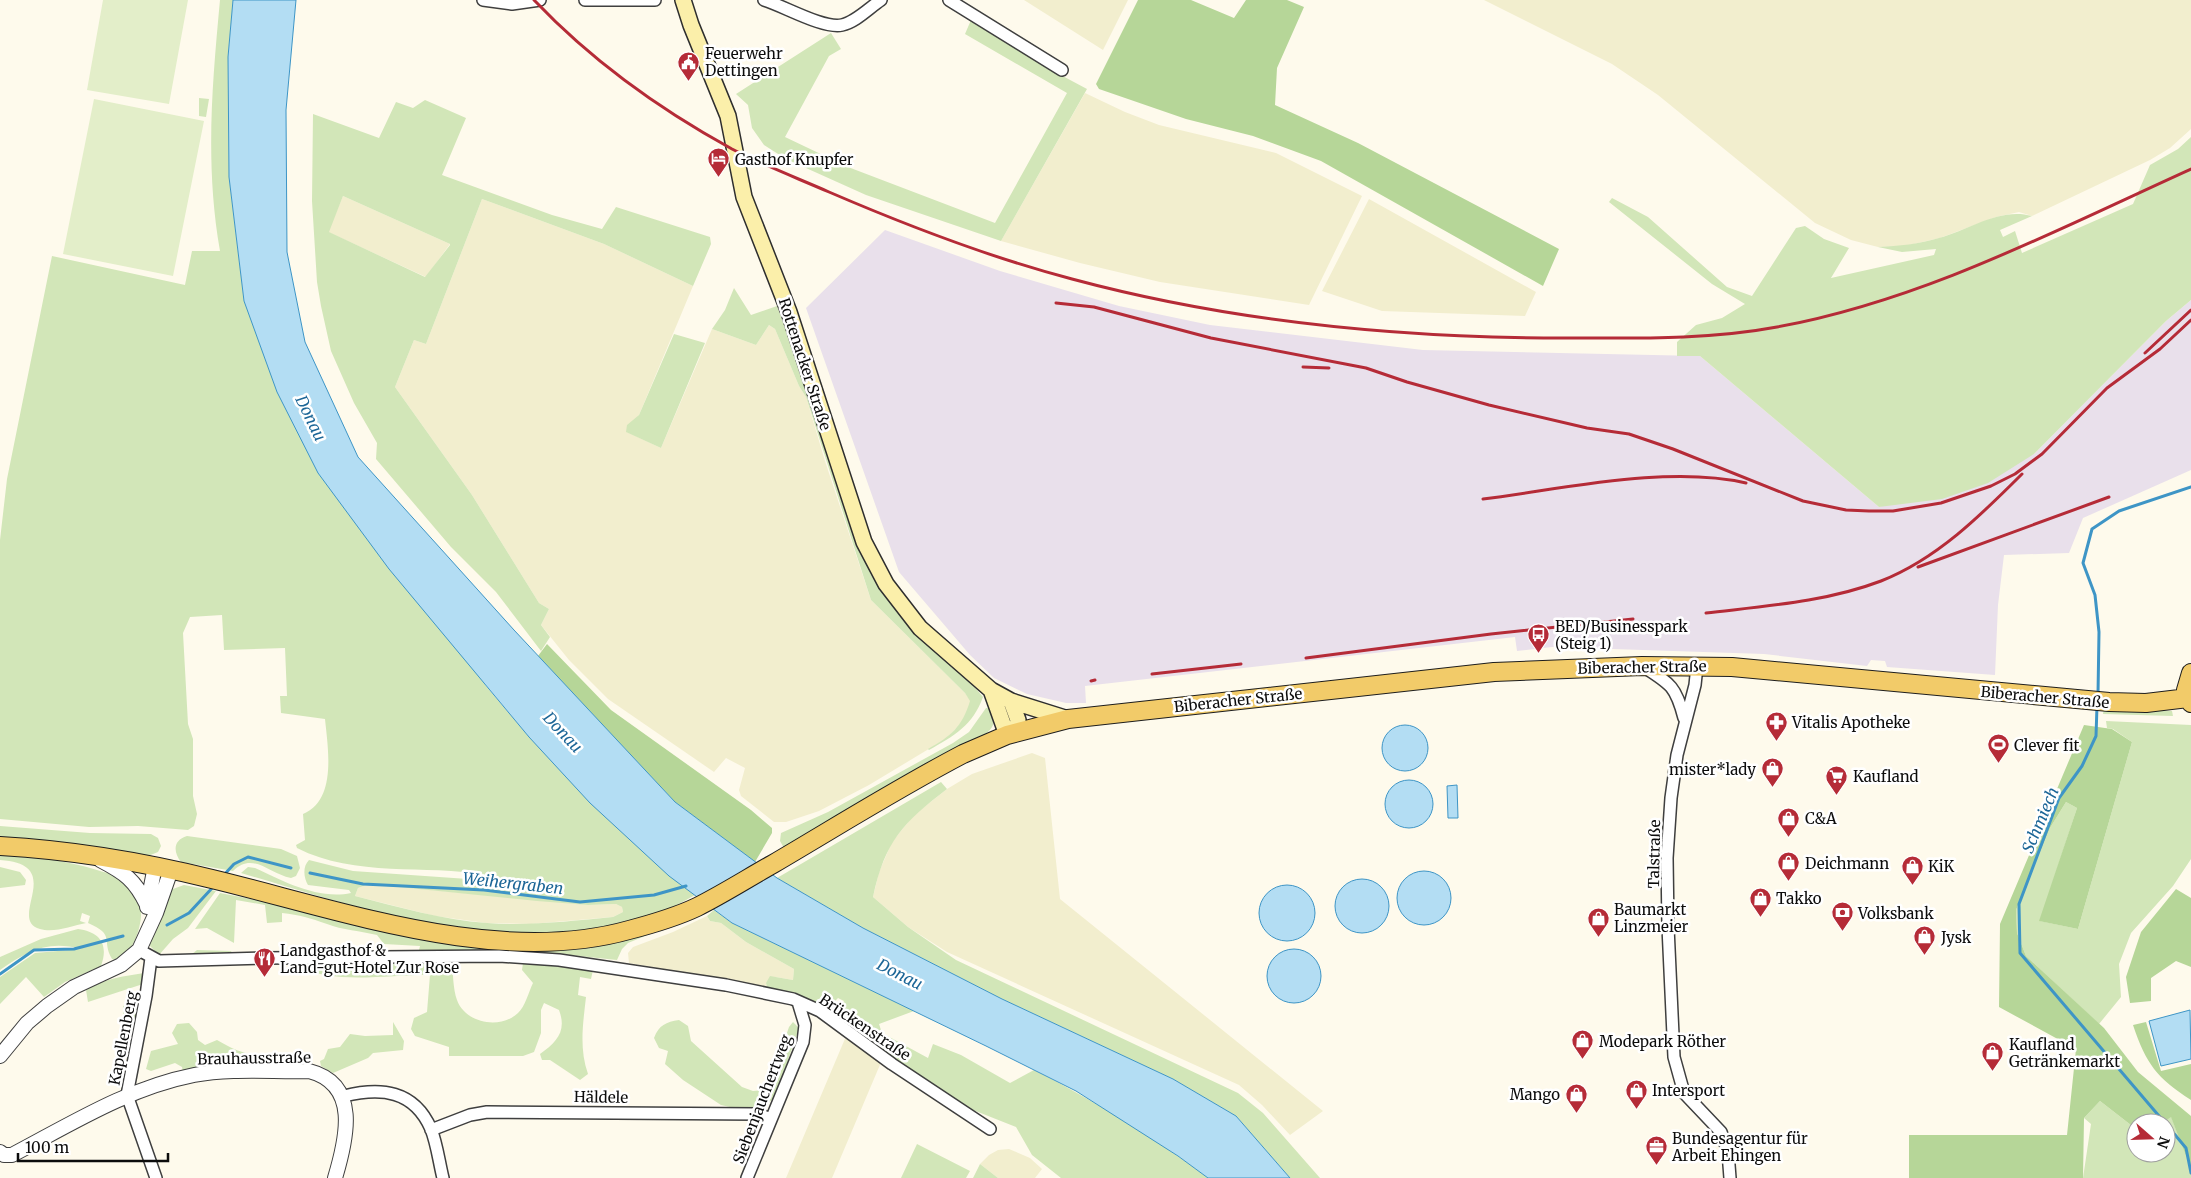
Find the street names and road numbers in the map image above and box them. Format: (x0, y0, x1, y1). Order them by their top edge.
street label: Rottenacker Straße (775, 295, 835, 433)
street label: Biberacher Straße (1577, 656, 1707, 678)
street label: Biberacher Straße (1980, 682, 2110, 712)
street label: Biberacher Straße (1173, 684, 1303, 716)
street label: Talstraße (1644, 819, 1664, 889)
street label: Kapellenberg (105, 989, 141, 1087)
street label: Brückenstraße (816, 989, 914, 1065)
street label: Siebenjauchertweg (729, 1032, 795, 1166)
street label: Brauhausstraße (197, 1048, 311, 1068)
street label: Häldele (574, 1087, 628, 1107)

